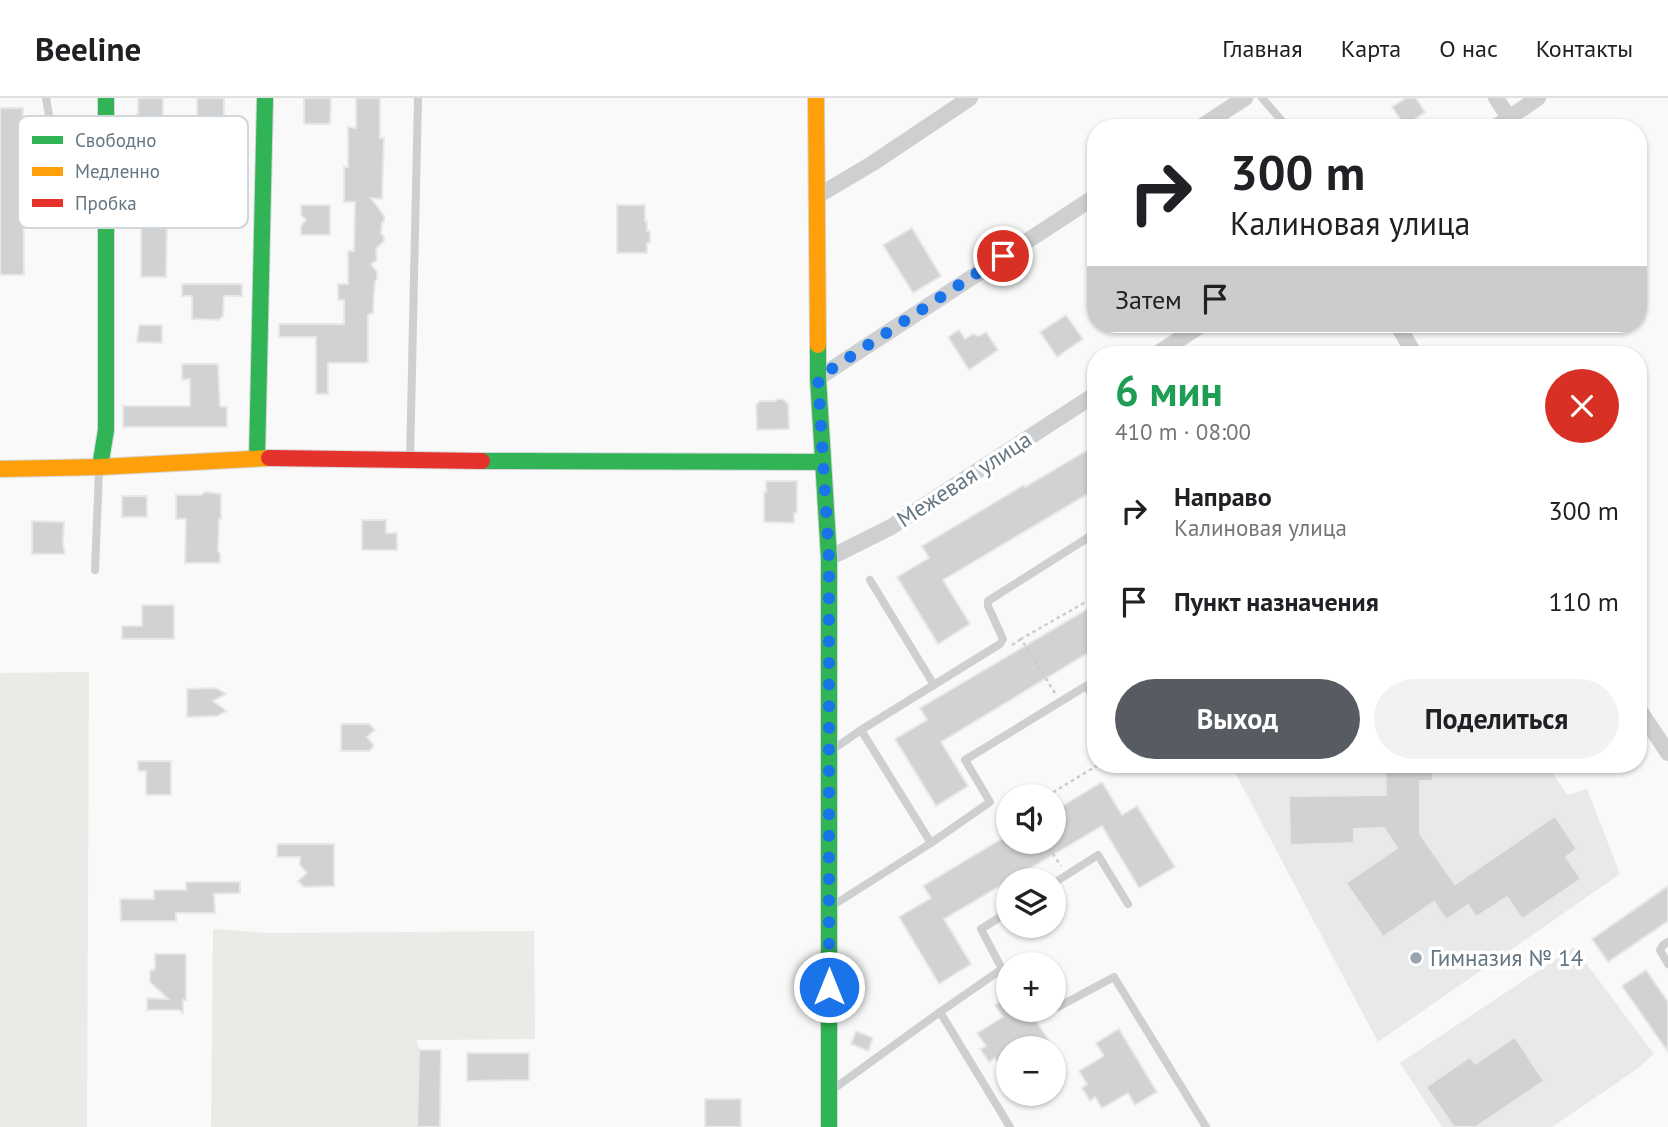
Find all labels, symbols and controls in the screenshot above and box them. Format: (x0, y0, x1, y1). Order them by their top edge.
text: Beeline (35, 27, 141, 70)
text: Главная (1222, 33, 1303, 64)
text: Карта (1341, 33, 1401, 64)
text: О нас (1439, 33, 1498, 64)
text: Контакты (1536, 33, 1633, 64)
legend (18, 116, 248, 228)
text: Свободно (75, 128, 157, 152)
text: 300 m (1230, 140, 1365, 204)
icon: right (1115, 147, 1206, 238)
text: Медленно (75, 159, 160, 183)
text: Пробка (75, 191, 137, 215)
text: Калиновая улица (1230, 202, 1470, 244)
pin (973, 226, 1033, 286)
icon: arrive (984, 237, 1022, 275)
icon: arrive (1196, 280, 1234, 318)
text: Затем (1115, 283, 1182, 316)
text: 6 мин (1115, 363, 1223, 418)
button: close (1545, 369, 1619, 443)
text: 410 m · 08:00 (1115, 417, 1251, 446)
street label: Межевая улица (891, 424, 1037, 533)
text: Направо (1174, 480, 1272, 513)
icon: right (1115, 492, 1153, 530)
text: 300 m (1548, 494, 1619, 527)
text: Калиновая улица (1174, 513, 1347, 542)
icon: arrive (1115, 583, 1153, 621)
text: Пункт назначения (1174, 585, 1379, 618)
text: 110 m (1548, 585, 1619, 618)
button: Выход (1115, 679, 1360, 759)
button: Поделиться (1374, 679, 1619, 759)
map controls (996, 784, 1066, 1106)
button: sound (996, 784, 1066, 854)
button: layers (996, 868, 1066, 938)
place label: Гимназия № 14 (1430, 943, 1584, 972)
position arrow (792, 950, 866, 1024)
marker: Гимназия № 14 (1408, 950, 1424, 966)
button: + (996, 952, 1066, 1022)
button: − (996, 1036, 1066, 1106)

